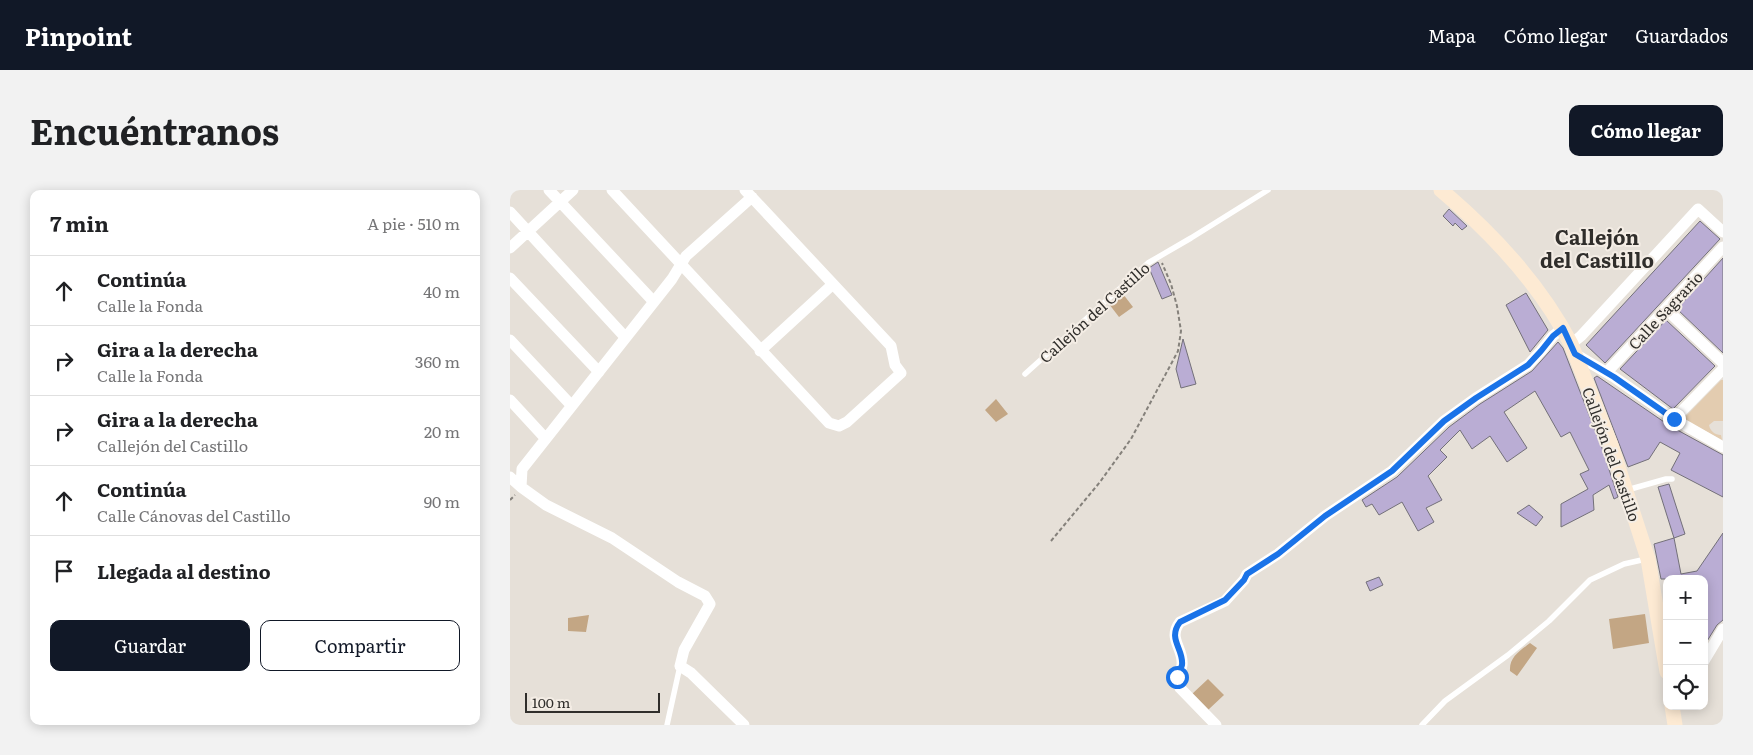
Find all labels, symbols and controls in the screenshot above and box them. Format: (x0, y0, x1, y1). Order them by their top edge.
text: Pinpoint (25, 18, 132, 53)
text: Mapa (1428, 22, 1476, 49)
text: Cómo llegar (1504, 22, 1607, 49)
text: Guardados (1635, 22, 1728, 49)
text: Encuéntranos (30, 104, 279, 156)
button: Cómo llegar (1569, 105, 1723, 156)
text: 7 min (50, 207, 109, 238)
text: A pie · 510 m (367, 211, 460, 235)
district label: Callejón del Castillo (1540, 221, 1654, 274)
street label: Callejón del Castillo (1034, 256, 1154, 368)
text: Continúa (97, 265, 187, 293)
street label: Calle Sagrario (1622, 265, 1708, 355)
icon: ahead (50, 277, 78, 305)
text: 40 m (423, 279, 460, 303)
text: Calle la Fonda (97, 293, 203, 317)
text: Gira a la derecha (97, 335, 258, 363)
icon: right (50, 347, 78, 375)
text: 360 m (415, 349, 460, 373)
text: Calle la Fonda (97, 363, 203, 387)
street label: Callejón del Castillo (1577, 384, 1647, 525)
text: Gira a la derecha (97, 405, 258, 433)
route end (1663, 408, 1686, 431)
icon: right (50, 417, 78, 445)
text: 20 m (424, 419, 460, 443)
text: Callejón del Castillo (97, 433, 248, 457)
text: Continúa (97, 475, 187, 503)
icon: ahead (50, 487, 78, 515)
text: 90 m (424, 489, 460, 513)
text: Calle Cánovas del Castillo (97, 503, 291, 527)
icon: arrive (50, 557, 78, 585)
text: Llegada al destino (97, 557, 271, 585)
map controls (1663, 575, 1708, 710)
button: + (1663, 575, 1708, 620)
button: Guardar (50, 620, 250, 671)
button: Compartir (260, 620, 460, 671)
button: − (1663, 620, 1708, 665)
button: locate (1663, 665, 1708, 710)
route start (1166, 666, 1189, 689)
scale bar (525, 690, 660, 713)
text: 100 m (532, 692, 570, 712)

